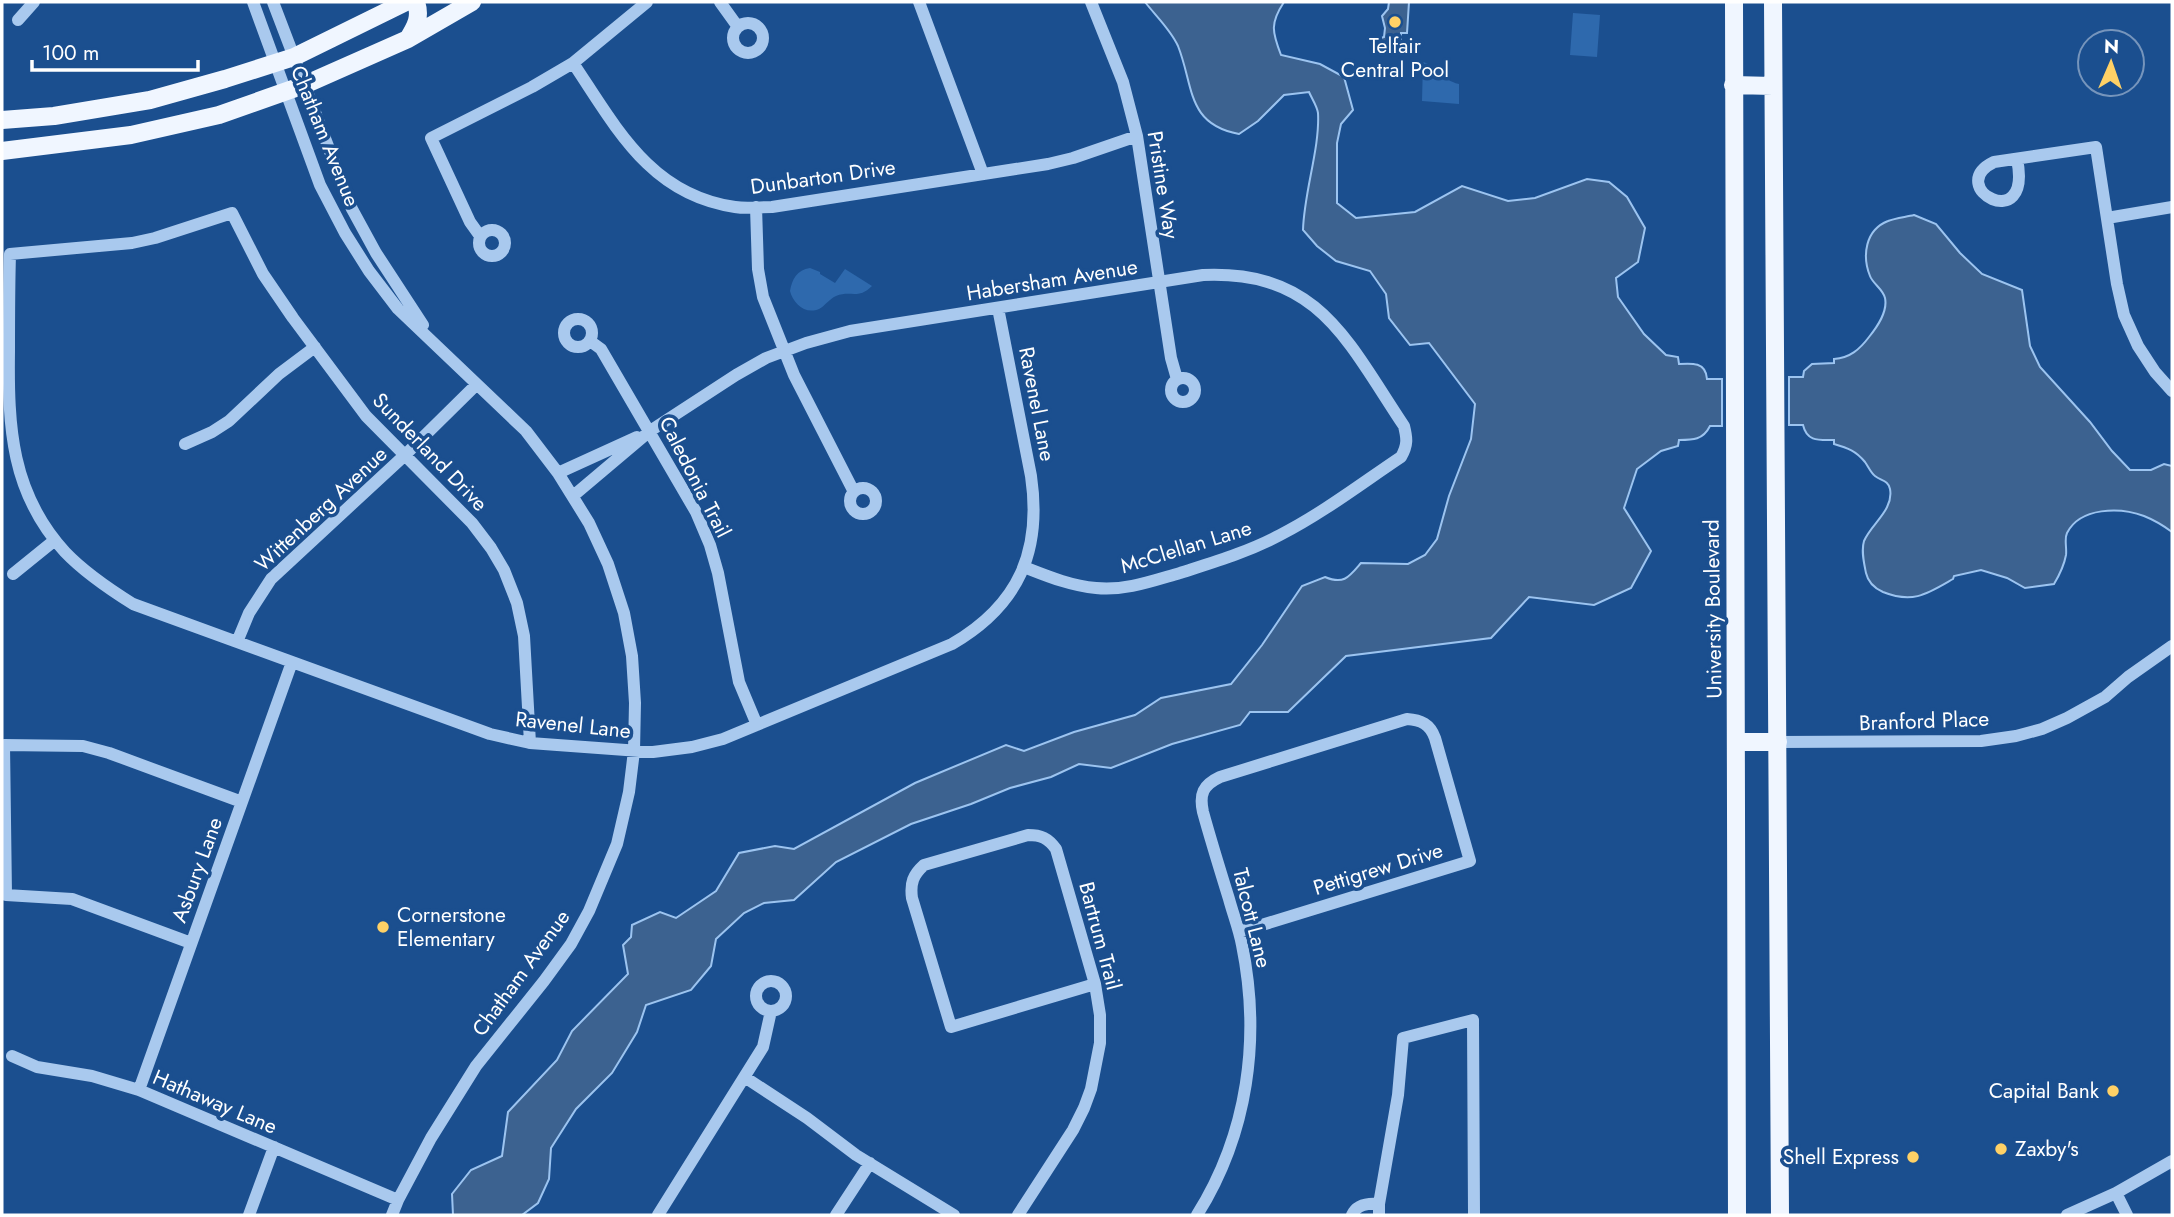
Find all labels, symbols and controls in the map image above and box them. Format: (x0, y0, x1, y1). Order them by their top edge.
marker: Telfair Central Pool (1387, 14, 1403, 30)
scale bar (32, 28, 198, 72)
north arrow (2076, 28, 2146, 98)
place label: Telfair Central Pool (1341, 31, 1449, 85)
text: N (2104, 33, 2120, 60)
text: 100 m (42, 38, 99, 68)
street label: Chatham Avenue (283, 61, 367, 211)
street label: Pristine Way (1140, 129, 1186, 242)
street label: Dunbarton Drive (749, 152, 898, 202)
street label: Habersham Avenue (964, 252, 1140, 308)
street label: Ravenel Lane (1011, 344, 1063, 464)
street label: Sunderland Drive (366, 386, 495, 518)
street label: Caledonia Trail (652, 411, 738, 543)
street label: Wittenberg Avenue (248, 439, 394, 578)
street label: McClellan Lane (1117, 513, 1255, 581)
street label: University Boulevard (1696, 519, 1730, 699)
street label: Ravenel Lane (514, 704, 632, 746)
street label: Branford Place (1858, 704, 1990, 738)
street label: Asbury Lane (164, 813, 230, 927)
street label: Pettigrew Drive (1310, 835, 1447, 903)
street label: Talcott Lane (1225, 865, 1279, 971)
street label: Bartrum Trail (1071, 879, 1129, 993)
place label: Cornerstone Elementary (397, 900, 506, 954)
street label: Chatham Avenue (465, 903, 577, 1042)
marker: Cornerstone Elementary (375, 919, 391, 935)
street label: Hathaway Lane (148, 1062, 282, 1142)
place label: Capital Bank (1989, 1076, 2100, 1106)
marker: Capital Bank (2105, 1083, 2121, 1099)
place label: Zaxby's (2015, 1134, 2079, 1164)
marker: Zaxby's (1993, 1141, 2009, 1157)
place label: Shell Express (1783, 1142, 1899, 1172)
marker: Shell Express (1905, 1149, 1921, 1165)

